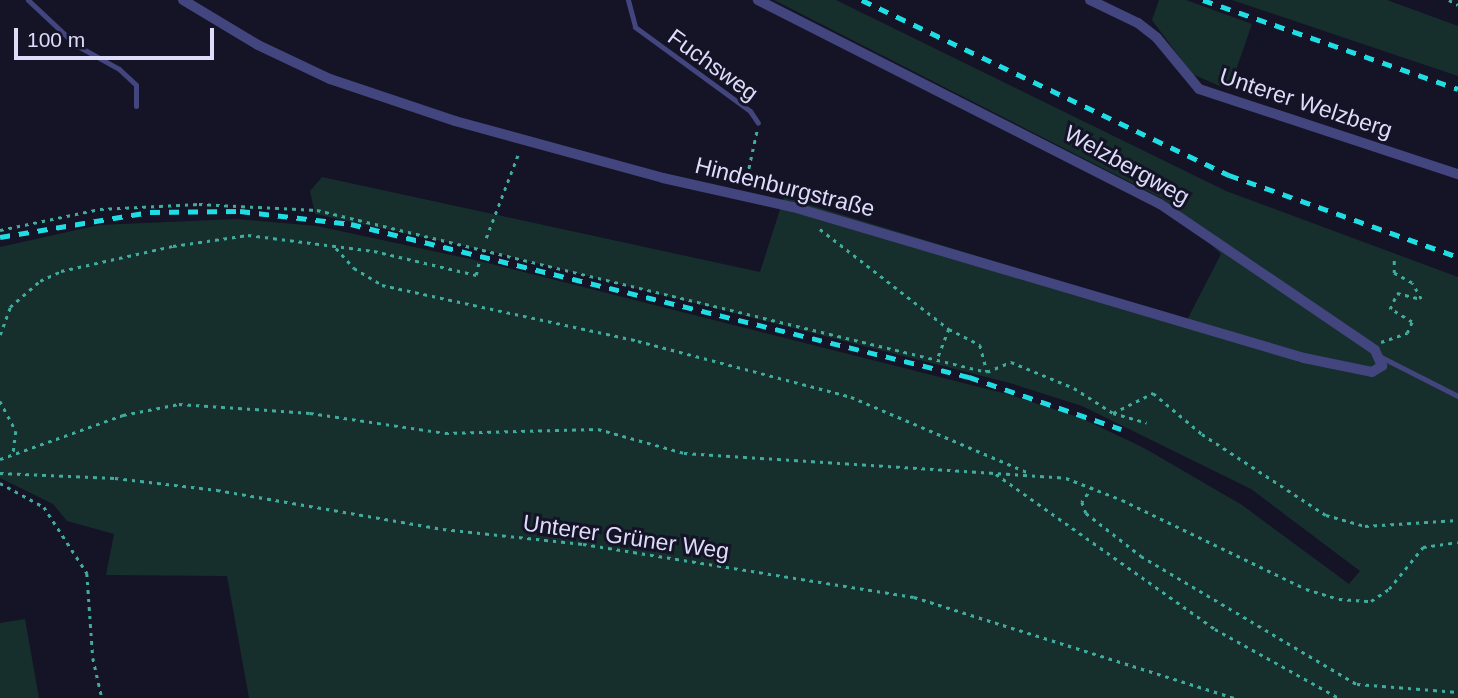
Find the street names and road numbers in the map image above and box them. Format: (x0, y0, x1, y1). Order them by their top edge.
street label: Fuchsweg (662, 23, 764, 107)
street label: Unterer Welzberg (1216, 62, 1396, 144)
street label: Welzbergweg (1060, 119, 1194, 211)
street label: Hindenburgstraße (692, 151, 878, 223)
street label: Unterer Grüner Weg (521, 509, 731, 565)

